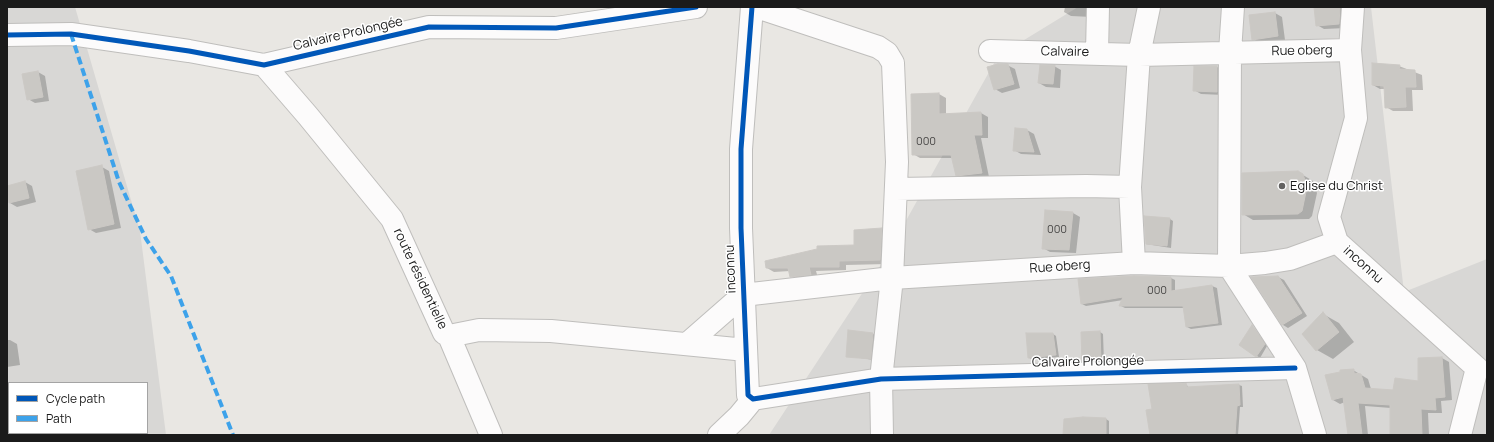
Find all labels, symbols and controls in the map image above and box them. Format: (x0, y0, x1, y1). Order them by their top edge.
street label: Calvaire Prolongée (292, 14, 404, 54)
street label: Rue oberg (1271, 43, 1333, 59)
street label: Calvaire (1041, 44, 1089, 60)
house number: 000 (916, 135, 936, 149)
place label: Eglise du Christ (1290, 178, 1383, 194)
marker: Eglise du Christ (1277, 181, 1287, 191)
house number: 000 (1047, 223, 1067, 237)
street label: route résidentielle (390, 226, 450, 332)
street label: inconnu (1340, 243, 1386, 287)
street label: inconnu (722, 244, 740, 294)
street label: Rue oberg (1029, 257, 1091, 277)
house number: 000 (1147, 284, 1167, 298)
street label: Calvaire Prolongée (1032, 353, 1144, 371)
legend (8, 382, 148, 434)
text: Cycle path (46, 390, 105, 407)
text: Path (46, 410, 72, 427)

